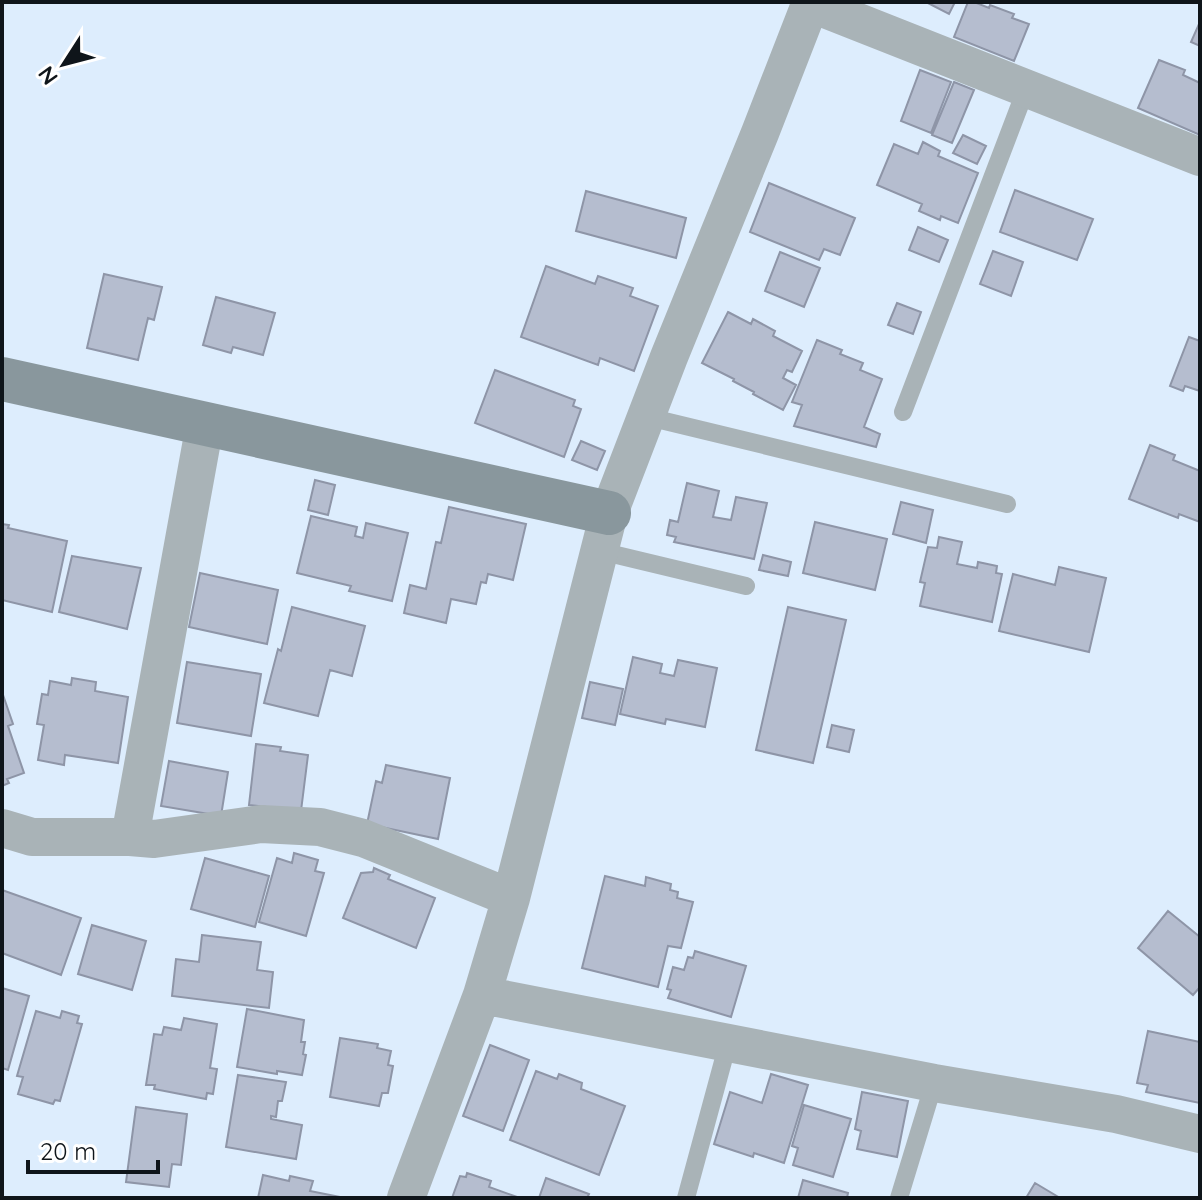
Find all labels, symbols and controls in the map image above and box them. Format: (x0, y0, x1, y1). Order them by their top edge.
north arrow (24, 24, 104, 104)
text: N (32, 61, 64, 91)
scale bar (28, 1124, 158, 1174)
text: 20 m (40, 1136, 96, 1166)

